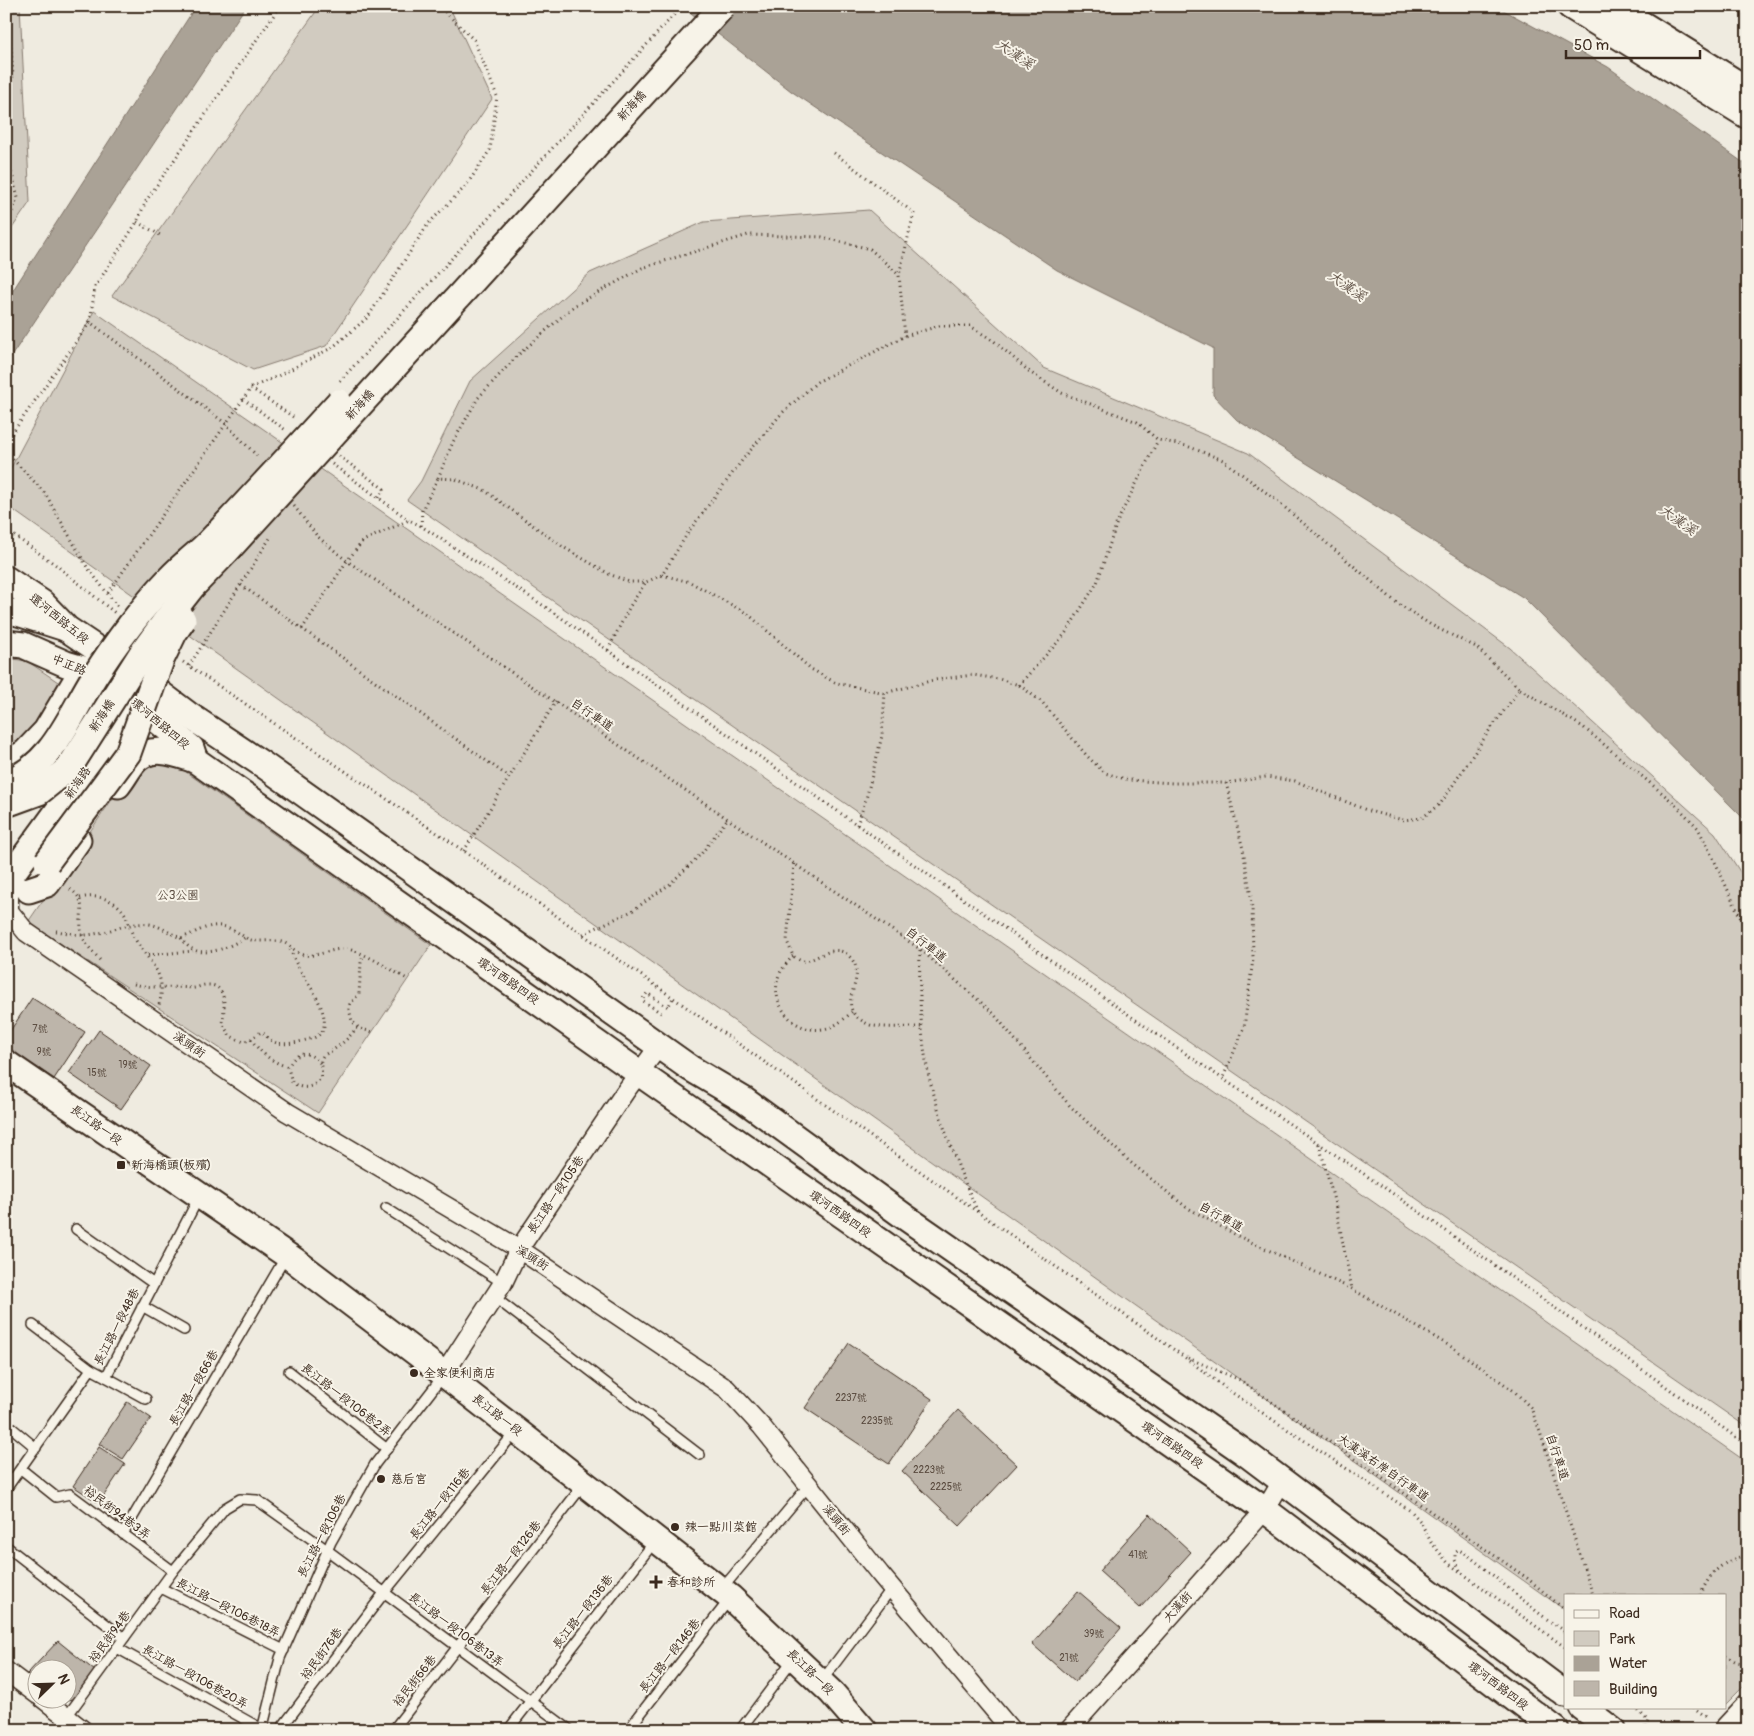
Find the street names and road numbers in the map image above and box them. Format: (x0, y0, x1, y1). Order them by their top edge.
street label: 新海橋 (614, 88, 650, 124)
street label: 新海橋 (342, 387, 378, 423)
street label: 還河西路五段 (26, 591, 92, 647)
street label: 中正路 (49, 651, 89, 679)
street label: 環河西路四段 (128, 695, 192, 753)
street label: 自行車道 (568, 695, 616, 735)
street label: 新海橋 (86, 697, 118, 735)
street label: 新海路 (62, 764, 94, 802)
street label: 自行車道 (902, 924, 950, 966)
street label: 環河西路四段 (474, 954, 542, 1008)
street label: 溪頭街 (170, 1029, 208, 1061)
street label: 長江路一段 (67, 1102, 125, 1148)
street label: 長江路一段105巷 (524, 1153, 588, 1237)
street label: 環河西路四段 (806, 1187, 874, 1241)
street label: 自行車道 (1196, 1199, 1246, 1235)
street label: 溪頭街 (513, 1242, 551, 1274)
street label: 長江路一段48巷 (91, 1286, 143, 1368)
street label: 長江路一段66巷 (166, 1347, 222, 1429)
street label: 長江路一段106巷2弄 (298, 1360, 394, 1440)
street label: 長江路一段 (469, 1391, 525, 1439)
street label: 環河西路四段 (1138, 1418, 1206, 1472)
street label: 大漢溪右岸自行車道 (1334, 1431, 1432, 1505)
street label: 自行車道 (1542, 1432, 1572, 1482)
street label: 長江路一段116巷 (406, 1465, 474, 1543)
street label: 裕民街94巷3弄 (81, 1483, 153, 1543)
street label: 長江路一段106巷 (294, 1492, 350, 1580)
street label: 溪頭街 (819, 1501, 853, 1539)
street label: 長江路一段126巷 (477, 1518, 545, 1598)
street label: 長江路一段136巷 (549, 1572, 617, 1652)
street label: 長江路一段106巷18弄 (174, 1575, 282, 1641)
street label: 長江路一段106巷13弄 (405, 1589, 507, 1671)
street label: 大漢街 (1160, 1589, 1196, 1625)
street label: 裕民街94巷 (86, 1608, 134, 1666)
street label: 長江路一段146巷 (636, 1616, 704, 1696)
street label: 裕民街76巷 (298, 1625, 346, 1683)
street label: 長江路一段106巷20弄 (139, 1642, 251, 1712)
street label: 長江路一段 (783, 1646, 837, 1698)
street label: 裕民街66巷 (390, 1652, 440, 1710)
street label: 環河西路四段 (1465, 1658, 1531, 1714)

